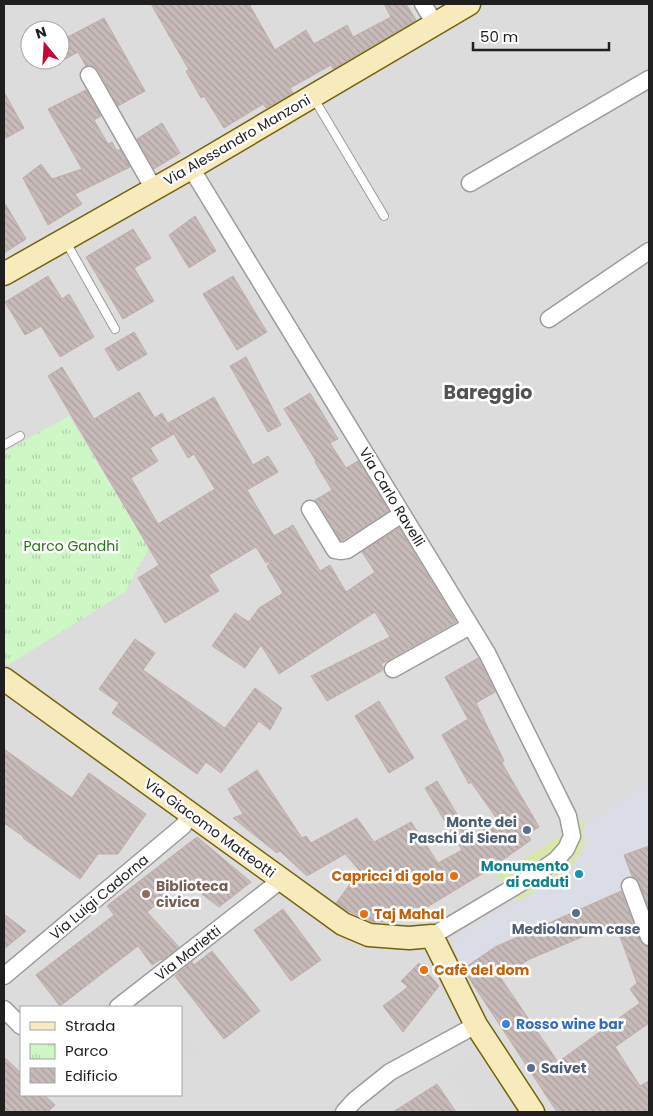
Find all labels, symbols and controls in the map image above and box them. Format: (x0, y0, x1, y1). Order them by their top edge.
north arrow (20, 20, 70, 70)
scale bar (473, 20, 609, 52)
text: N (33, 21, 49, 44)
text: 50 m (480, 26, 518, 47)
street label: Via Alessandro Manzoni (160, 90, 314, 190)
district label: Bareggio (444, 379, 532, 406)
street label: Via Carlo Ravelli (354, 444, 430, 550)
park label: Parco Gandhi (23, 536, 119, 556)
street label: Via Giacomo Matteotti (140, 774, 280, 882)
place label: Monte dei Paschi di Siena (409, 812, 517, 848)
marker: Monte dei Paschi di Siena (521, 824, 533, 836)
street label: Via Luigi Cadorna (45, 850, 153, 944)
place label: Monumento ai caduti (481, 856, 569, 892)
place label: Capricci di gola (331, 866, 444, 886)
marker: Monumento ai caduti (573, 868, 585, 880)
marker: Capricci di gola (448, 870, 460, 882)
place label: Biblioteca civica (156, 876, 228, 912)
marker: Biblioteca civica (140, 888, 152, 900)
place label: Taj Mahal (374, 904, 444, 924)
marker: Mediolanum case (570, 907, 582, 919)
marker: Taj Mahal (358, 908, 370, 920)
place label: Mediolanum case (512, 919, 641, 939)
street label: Via Marietti (151, 921, 225, 985)
place label: Cafè del dom (434, 960, 529, 980)
marker: Cafè del dom (418, 964, 430, 976)
legend (20, 1006, 182, 1096)
place label: Rosso wine bar (516, 1014, 624, 1034)
text: Strada (65, 1015, 115, 1036)
marker: Rosso wine bar (500, 1018, 512, 1030)
text: Parco (65, 1040, 108, 1061)
place label: Saivet (541, 1058, 587, 1078)
marker: Saivet (525, 1062, 537, 1074)
text: Edificio (65, 1065, 118, 1086)

